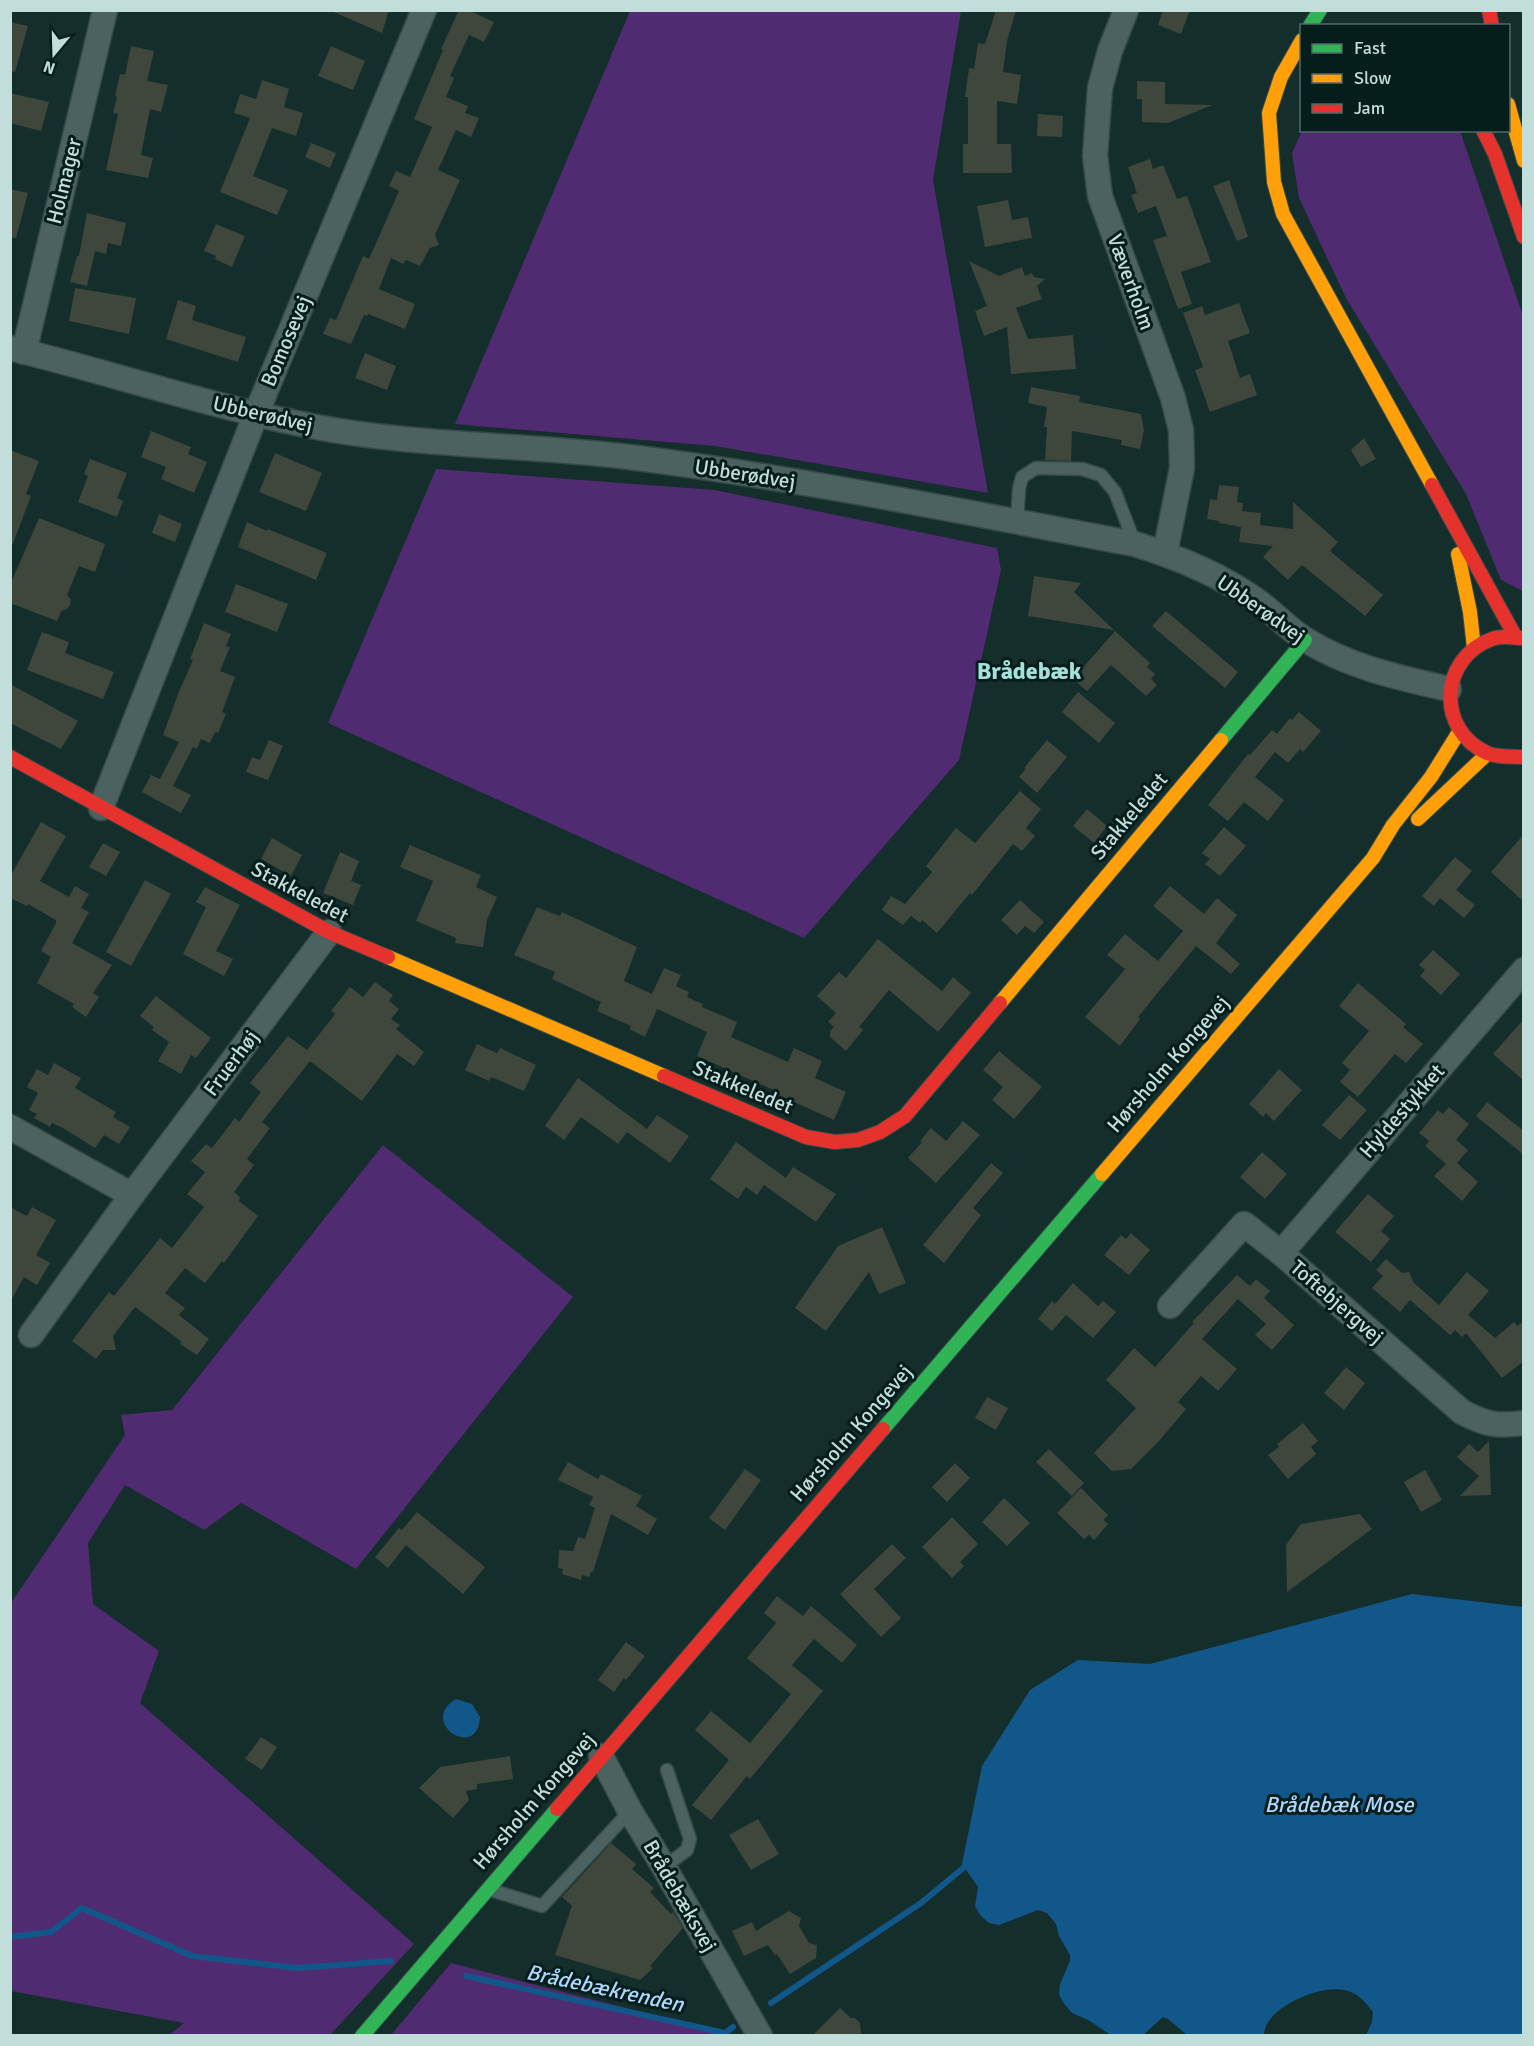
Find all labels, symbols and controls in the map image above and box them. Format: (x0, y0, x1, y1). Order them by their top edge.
north arrow (24, 24, 84, 84)
legend (1300, 24, 1510, 132)
text: Fast (1354, 37, 1386, 59)
text: N (41, 56, 58, 79)
text: Slow (1354, 67, 1391, 89)
text: Jam (1354, 97, 1385, 119)
street label: Holmager (41, 135, 87, 227)
street label: Væverholm (1102, 230, 1160, 334)
street label: Bomosevej (255, 292, 317, 390)
street label: Ubberødvej (211, 390, 315, 438)
street label: Ubberødvej (693, 453, 797, 495)
street label: Ubberødvej (1212, 569, 1310, 649)
district label: Brådebæk (977, 656, 1082, 686)
street label: Stakkeledet (1085, 767, 1173, 865)
street label: Stakkeledet (247, 856, 353, 928)
street label: Hørsholm Kongevej (1101, 990, 1235, 1138)
street label: Fruerhøj (198, 1025, 264, 1101)
street label: Stakkeledet (689, 1054, 797, 1120)
street label: Hyldestykket (1354, 1058, 1450, 1164)
street label: Toftebjergvej (1285, 1254, 1389, 1350)
street label: Hørsholm Kongevej (784, 1359, 918, 1507)
street label: Hørsholm Kongevej (467, 1727, 601, 1875)
water label: Brådebæk Mose (1264, 1791, 1415, 1818)
street label: Brådebæksvej (637, 1835, 723, 1957)
water label: Brådebækrenden (524, 1958, 687, 2018)

